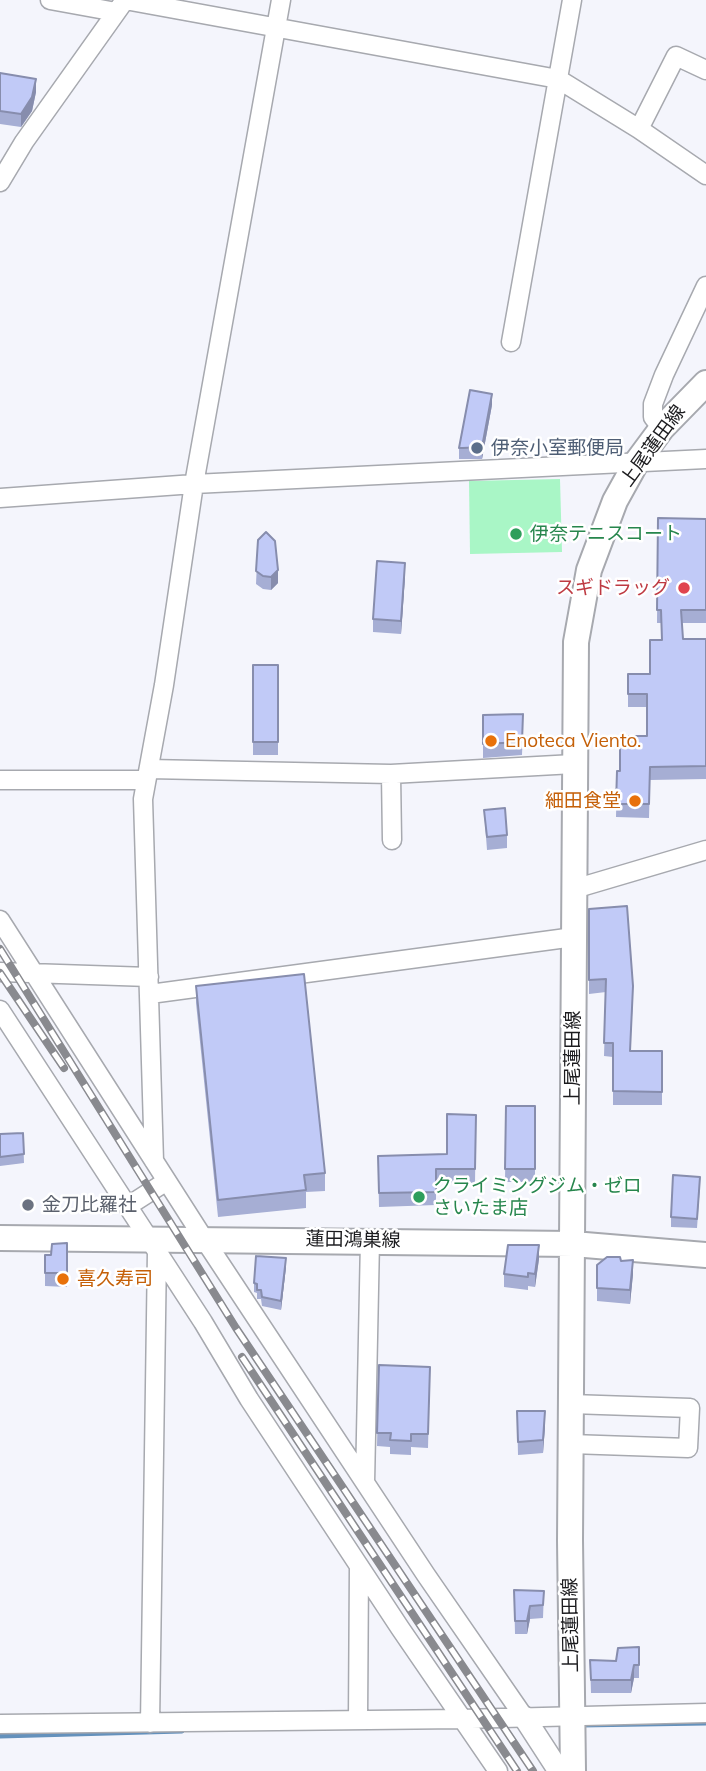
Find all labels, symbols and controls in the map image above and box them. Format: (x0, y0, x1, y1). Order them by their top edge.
street label: 上尾蓮田線 (616, 401, 690, 491)
place label: 伊奈小室郵便局 (491, 437, 624, 459)
marker: 伊奈小室郵便局 (469, 440, 485, 456)
place label: 伊奈テニスコート (530, 523, 682, 545)
marker: 伊奈テニスコート (508, 526, 524, 542)
place label: スギドラッグ (556, 577, 670, 599)
marker: スギドラッグ (676, 580, 692, 596)
place label: Enoteca Viento. (505, 730, 641, 752)
marker: Enoteca Viento. (483, 733, 499, 749)
place label: 細田食堂 (545, 790, 621, 812)
marker: 細田食堂 (627, 793, 643, 809)
street label: 上尾蓮田線 (562, 1011, 584, 1105)
place label: クライミングジム・ゼロ さいたま店 (433, 1175, 642, 1219)
marker: クライミングジム・ゼロ さいたま店 (411, 1189, 427, 1205)
place label: 金刀比羅社 (42, 1194, 137, 1216)
marker: 金刀比羅社 (20, 1197, 36, 1213)
street label: 蓮田鴻巣線 (305, 1228, 401, 1252)
place label: 喜久寿司 (77, 1268, 153, 1290)
marker: 喜久寿司 (55, 1271, 71, 1287)
street label: 上尾蓮田線 (559, 1577, 583, 1673)

